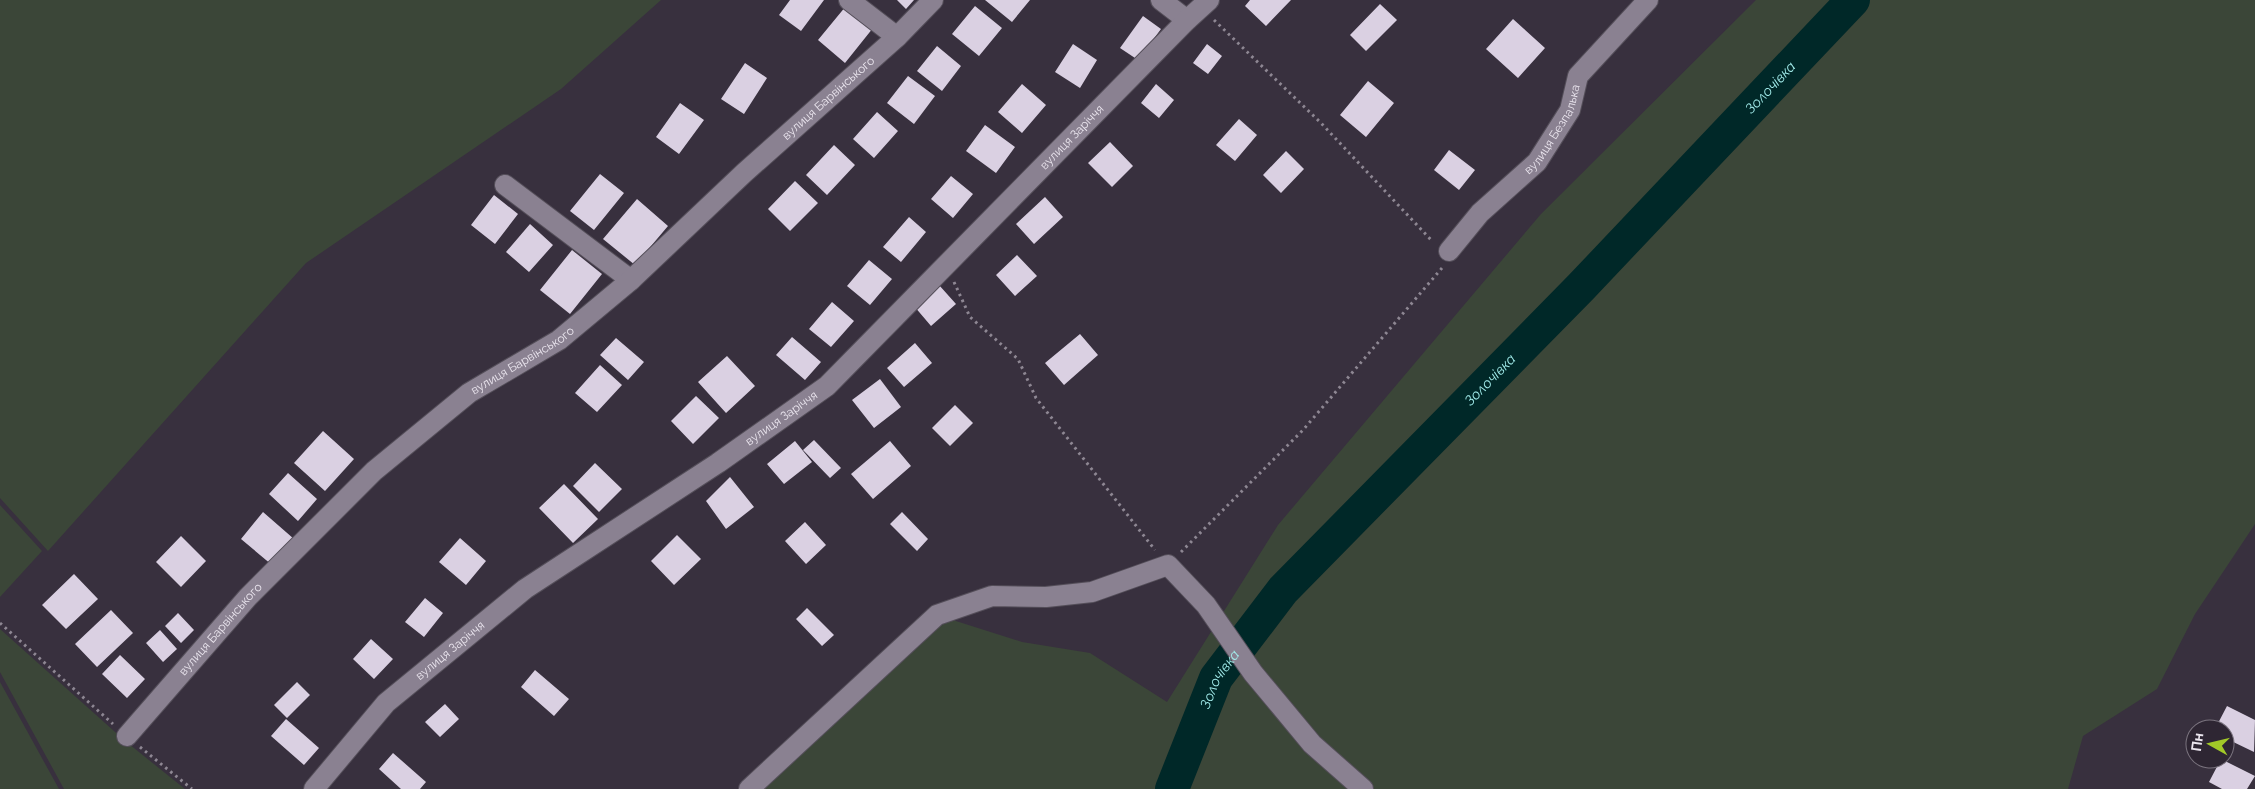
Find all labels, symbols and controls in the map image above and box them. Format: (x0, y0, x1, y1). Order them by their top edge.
street label: вулиця Барвінського (779, 53, 877, 143)
water label: Золочівка (1742, 58, 1799, 117)
street label: вулиця Безпалька (1521, 83, 1583, 177)
street label: вулиця Заріччя (1037, 102, 1107, 172)
street label: вулиця Барвінського (468, 323, 577, 397)
water label: Золочівка (1461, 351, 1519, 409)
street label: вулиця Заріччя (743, 388, 820, 448)
street label: вулиця Барвінського (176, 580, 265, 678)
street label: вулиця Заріччя (413, 618, 487, 683)
water label: Золочівка (1197, 647, 1243, 711)
north arrow (2185, 719, 2235, 769)
text: Пн (2188, 732, 2206, 753)

